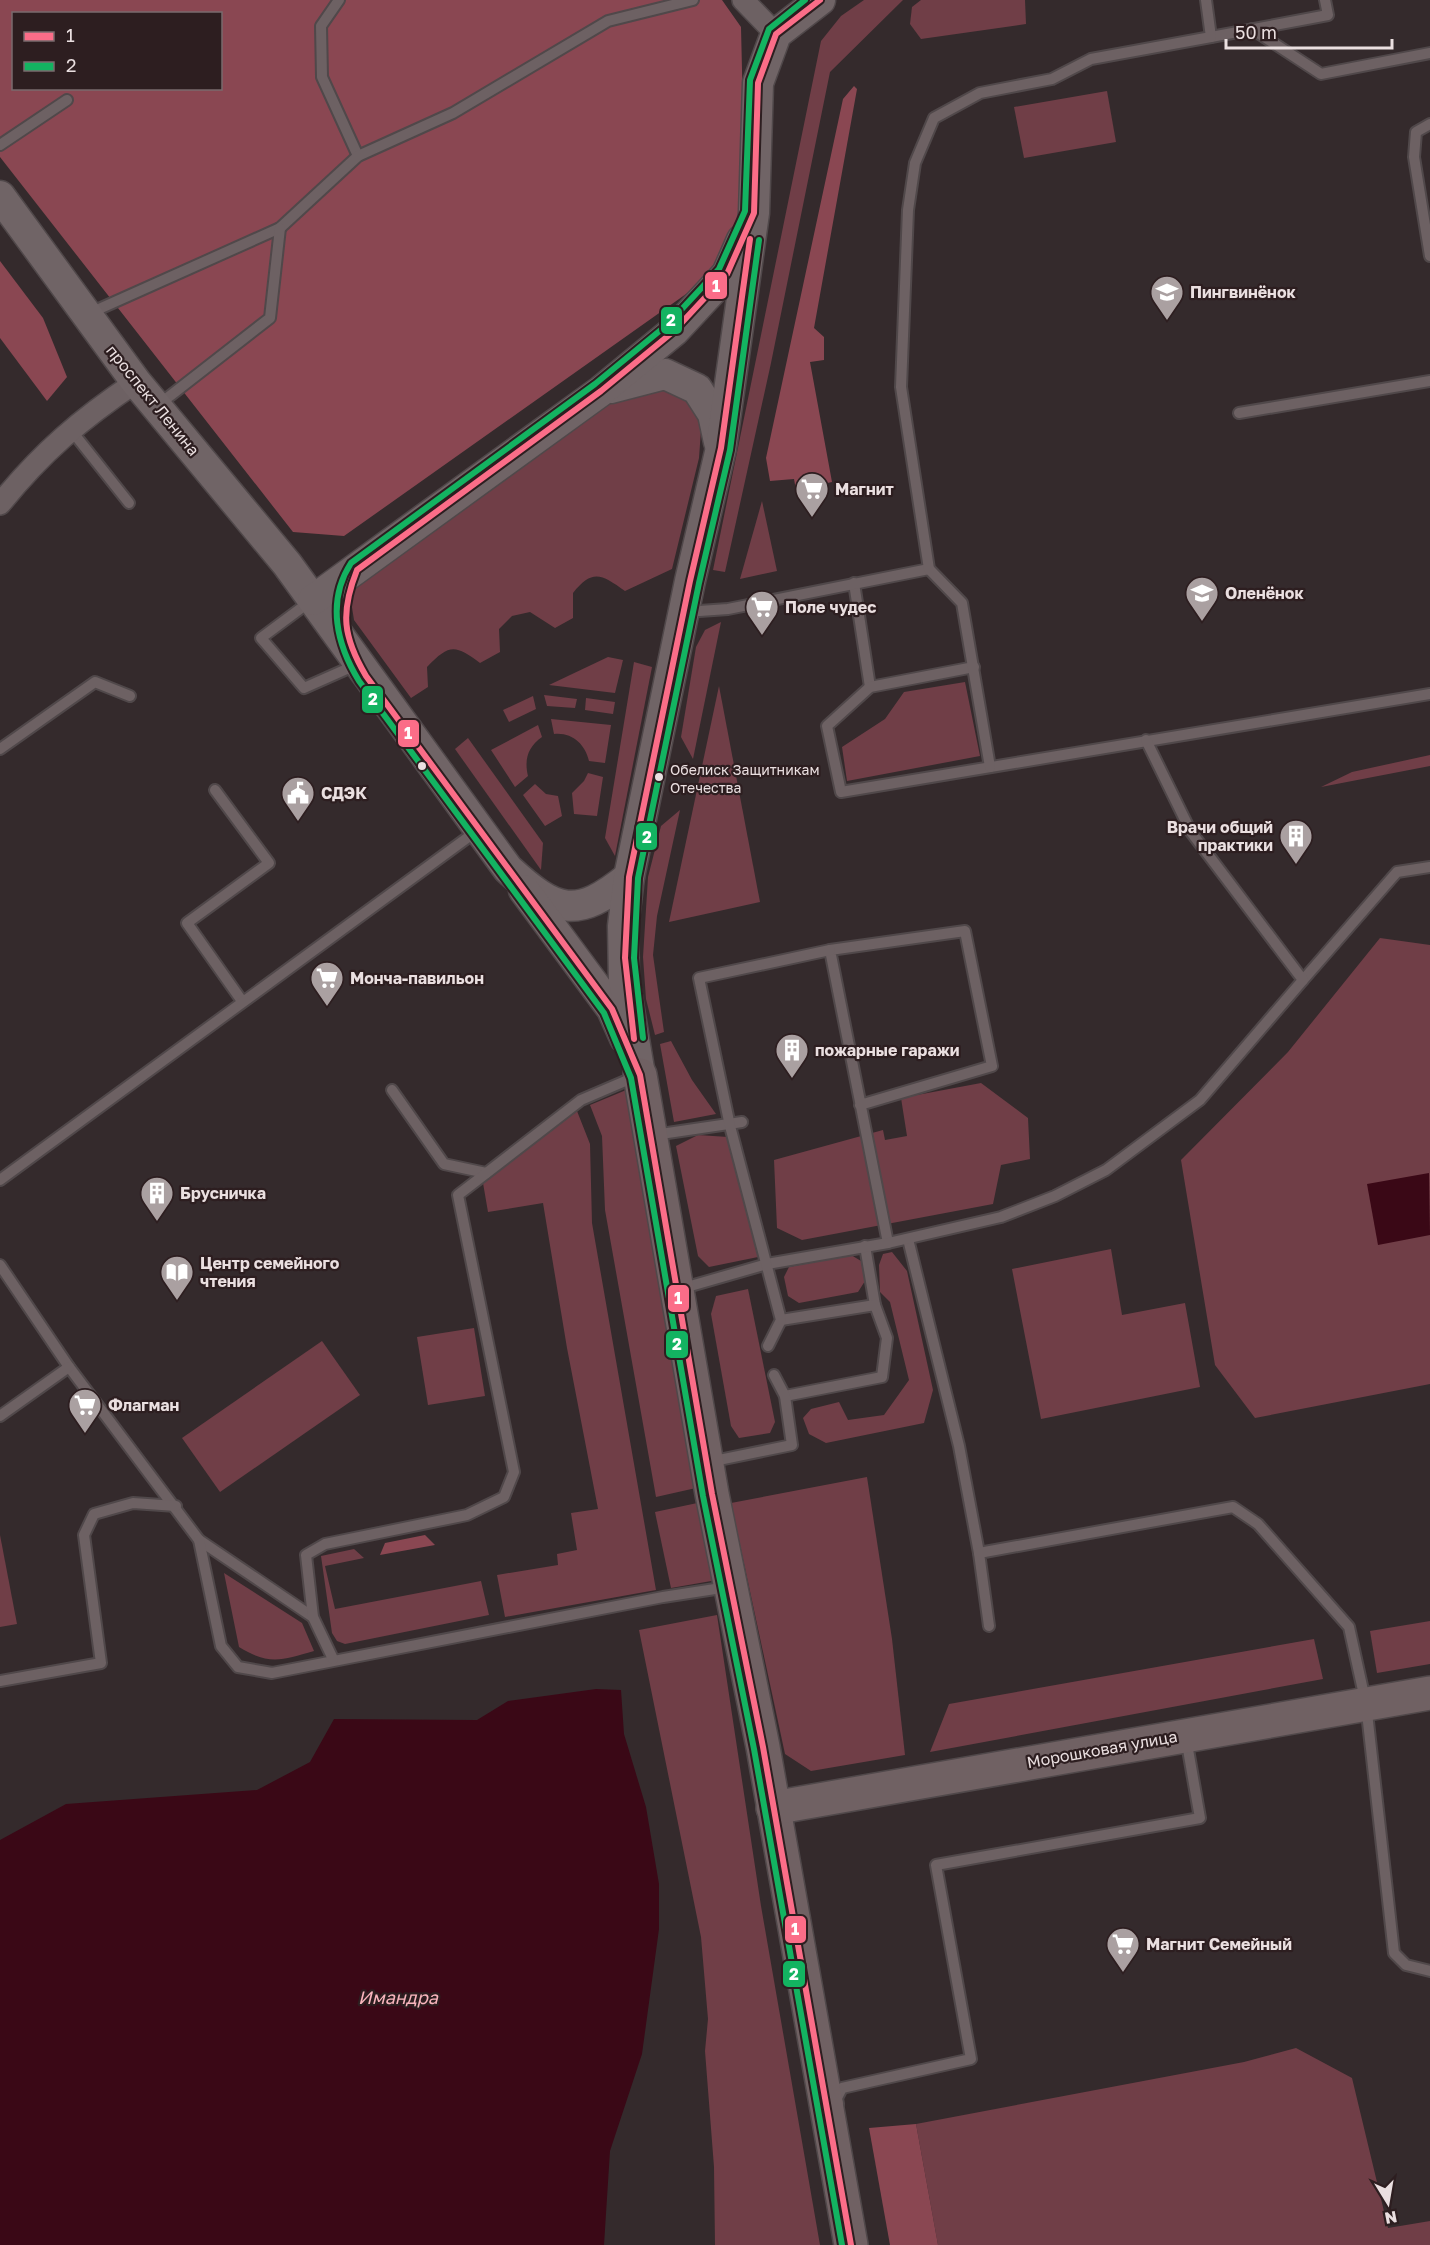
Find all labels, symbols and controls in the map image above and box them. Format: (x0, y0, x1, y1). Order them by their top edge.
legend (12, 12, 222, 90)
scale bar (1226, 12, 1392, 50)
text: 50 m (1235, 21, 1277, 43)
text: 1 (66, 24, 75, 46)
text: 2 (66, 54, 76, 76)
line badge: 1 (704, 271, 728, 300)
school or university icon: Пингвинёнок (1149, 274, 1185, 321)
text: 1 (712, 276, 720, 296)
place label: Пингвинёнок (1190, 282, 1296, 302)
line badge: 2 (660, 306, 683, 335)
text: 2 (666, 310, 676, 330)
street label: проспект Ленина (102, 341, 204, 459)
supermarket icon: Магнит (794, 471, 830, 518)
place label: Магнит (835, 479, 894, 499)
school or university icon: Оленёнок (1184, 575, 1220, 622)
place label: Оленёнок (1225, 583, 1304, 603)
supermarket icon: Поле чудес (744, 589, 780, 636)
place label: Поле чудес (785, 597, 876, 617)
line badge: 2 (361, 685, 384, 714)
text: 2 (368, 689, 378, 709)
line badge: 1 (397, 719, 420, 748)
text: 1 (404, 723, 412, 743)
unlabelled marker (416, 760, 428, 772)
place label: Обелиск Защитникам Отечества (670, 761, 820, 796)
marker: Обелиск Защитникам Отечества (653, 771, 665, 783)
public building icon: СДЭК (280, 775, 316, 822)
place label: СДЭК (321, 783, 367, 803)
place label: Врачи общий практики (1167, 817, 1273, 855)
building icon: Врачи общий практики (1278, 818, 1314, 865)
line badge: 2 (635, 822, 658, 851)
text: 2 (642, 827, 652, 847)
supermarket icon: Монча-павильон (309, 960, 345, 1007)
place label: Монча-павильон (350, 968, 484, 988)
building icon: пожарные гаражи (774, 1032, 810, 1079)
place label: пожарные гаражи (815, 1040, 960, 1060)
building icon: Брусничка (139, 1175, 175, 1222)
place label: Брусничка (180, 1183, 266, 1203)
place label: Центр семейного чтения (200, 1253, 340, 1291)
library icon: Центр семейного чтения (159, 1254, 195, 1301)
line badge: 1 (667, 1284, 690, 1313)
text: 1 (674, 1288, 682, 1308)
line badge: 2 (665, 1330, 689, 1359)
text: 2 (672, 1334, 682, 1354)
supermarket icon: Флагман (67, 1387, 103, 1434)
place label: Флагман (108, 1395, 179, 1415)
street label: Морошковая улица (1025, 1726, 1179, 1772)
line badge: 1 (784, 1915, 807, 1944)
text: 1 (791, 1919, 799, 1939)
supermarket icon: Магнит Семейный (1105, 1926, 1141, 1973)
place label: Магнит Семейный (1146, 1934, 1292, 1954)
line badge: 2 (782, 1960, 806, 1988)
text: 2 (789, 1964, 799, 1984)
water label: Имандра (358, 1986, 439, 2008)
north arrow (1358, 2173, 1418, 2233)
text: N (1383, 2207, 1399, 2229)

